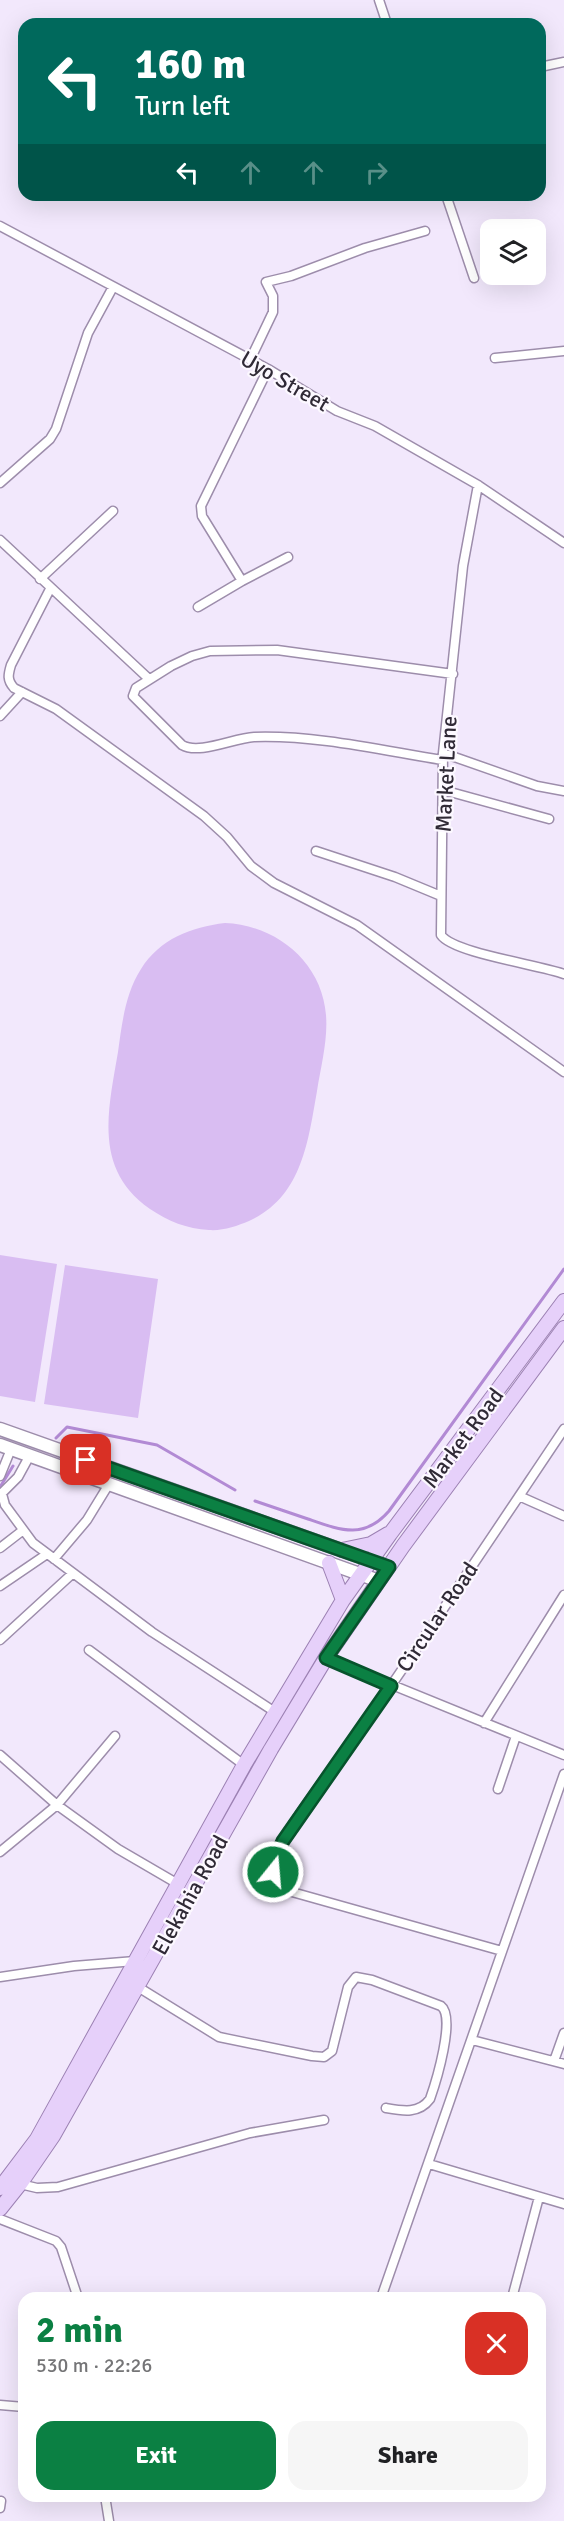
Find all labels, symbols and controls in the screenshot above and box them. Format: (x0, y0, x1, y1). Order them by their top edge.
text: 160 m (135, 39, 246, 90)
icon: left (36, 42, 114, 120)
text: Turn left (135, 90, 230, 123)
icon: left (171, 156, 204, 189)
icon: ahead (234, 156, 267, 189)
icon: ahead (297, 156, 330, 189)
icon: right (360, 156, 393, 189)
map controls (480, 219, 546, 285)
button: layers (480, 219, 546, 285)
street label: Uyo Street (236, 345, 335, 417)
street label: Market Lane (429, 715, 463, 833)
street label: Market Road (417, 1383, 509, 1493)
pin (60, 1434, 111, 1485)
icon: arrive (69, 1443, 102, 1476)
street label: Circular Road (390, 1557, 484, 1677)
street label: Elekahia Road (146, 1830, 234, 1960)
position arrow (241, 1840, 305, 1904)
text: 2 min (36, 2308, 123, 2353)
button: close (465, 2312, 528, 2375)
text: 530 m · 22:26 (36, 2353, 152, 2378)
button: Exit (36, 2421, 276, 2490)
button: Share (288, 2421, 528, 2490)

